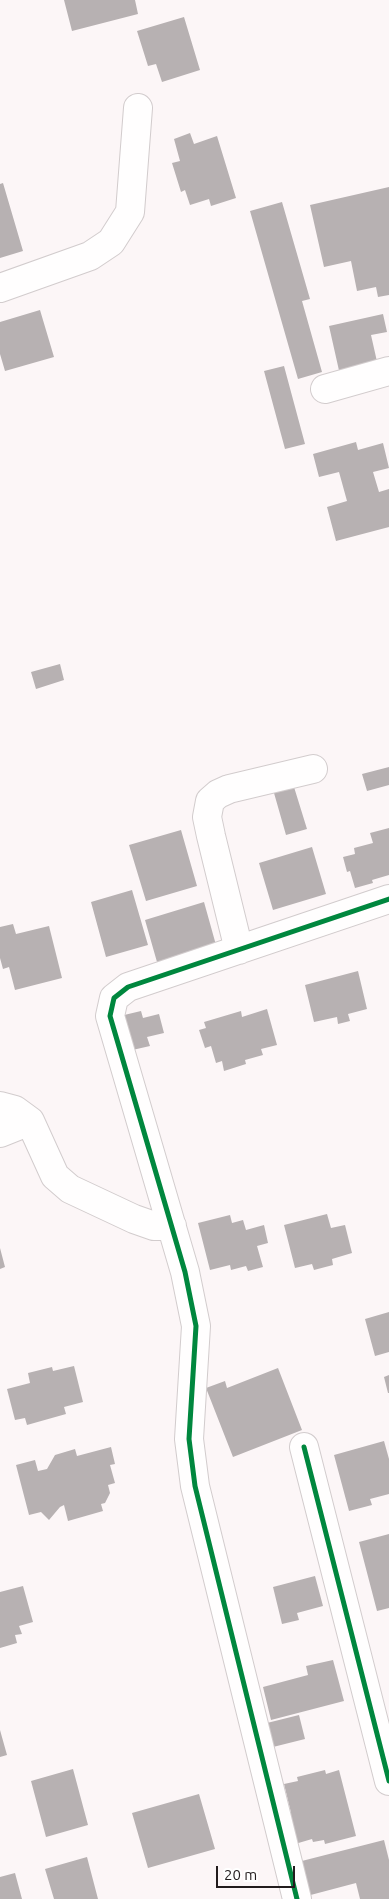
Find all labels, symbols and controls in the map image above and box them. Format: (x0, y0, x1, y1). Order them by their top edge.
scale bar (219, 1856, 298, 1888)
text: 20 m (224, 1866, 257, 1883)

